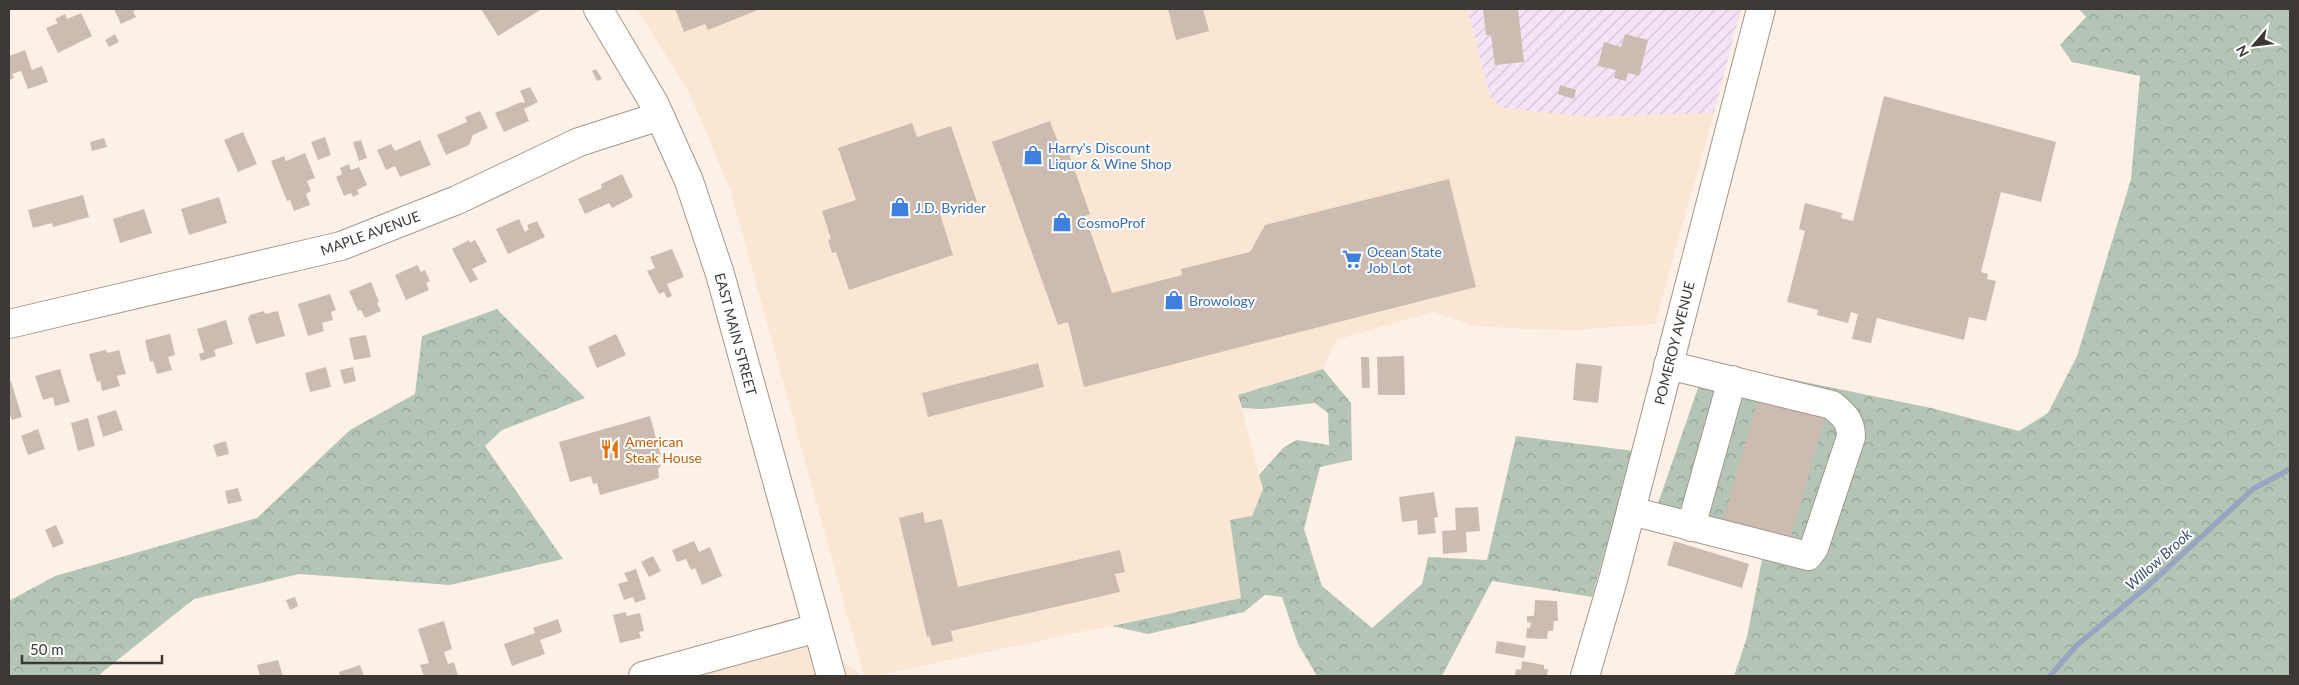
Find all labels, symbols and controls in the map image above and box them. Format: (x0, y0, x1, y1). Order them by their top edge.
north arrow (2229, 20, 2279, 70)
text: N (2232, 43, 2252, 60)
place label: Harry's Discount Liquor & Wine Shop (1048, 139, 1172, 172)
shop icon: Harry's Discount Liquor & Wine Shop (1022, 144, 1044, 166)
shop icon: J.D. Byrider (889, 196, 911, 218)
place label: J.D. Byrider (915, 199, 986, 216)
street label: MAPLE AVENUE (318, 207, 422, 259)
shop icon: CosmoProf (1051, 211, 1073, 233)
place label: CosmoProf (1077, 214, 1145, 231)
place label: Ocean State Job Lot (1367, 243, 1442, 276)
supermarket icon: Ocean State Job Lot (1341, 248, 1363, 270)
street label: EAST MAIN STREET (711, 271, 761, 398)
street label: POMEROY AVENUE (1650, 279, 1698, 407)
shop icon: Browology (1163, 289, 1185, 311)
place label: Browology (1189, 292, 1256, 309)
place label: American Steak House (625, 433, 702, 466)
restaurant icon: American Steak House (599, 438, 621, 460)
water label: Willow Brook (2121, 524, 2195, 593)
scale bar (22, 632, 162, 664)
text: 50 m (30, 640, 64, 658)

